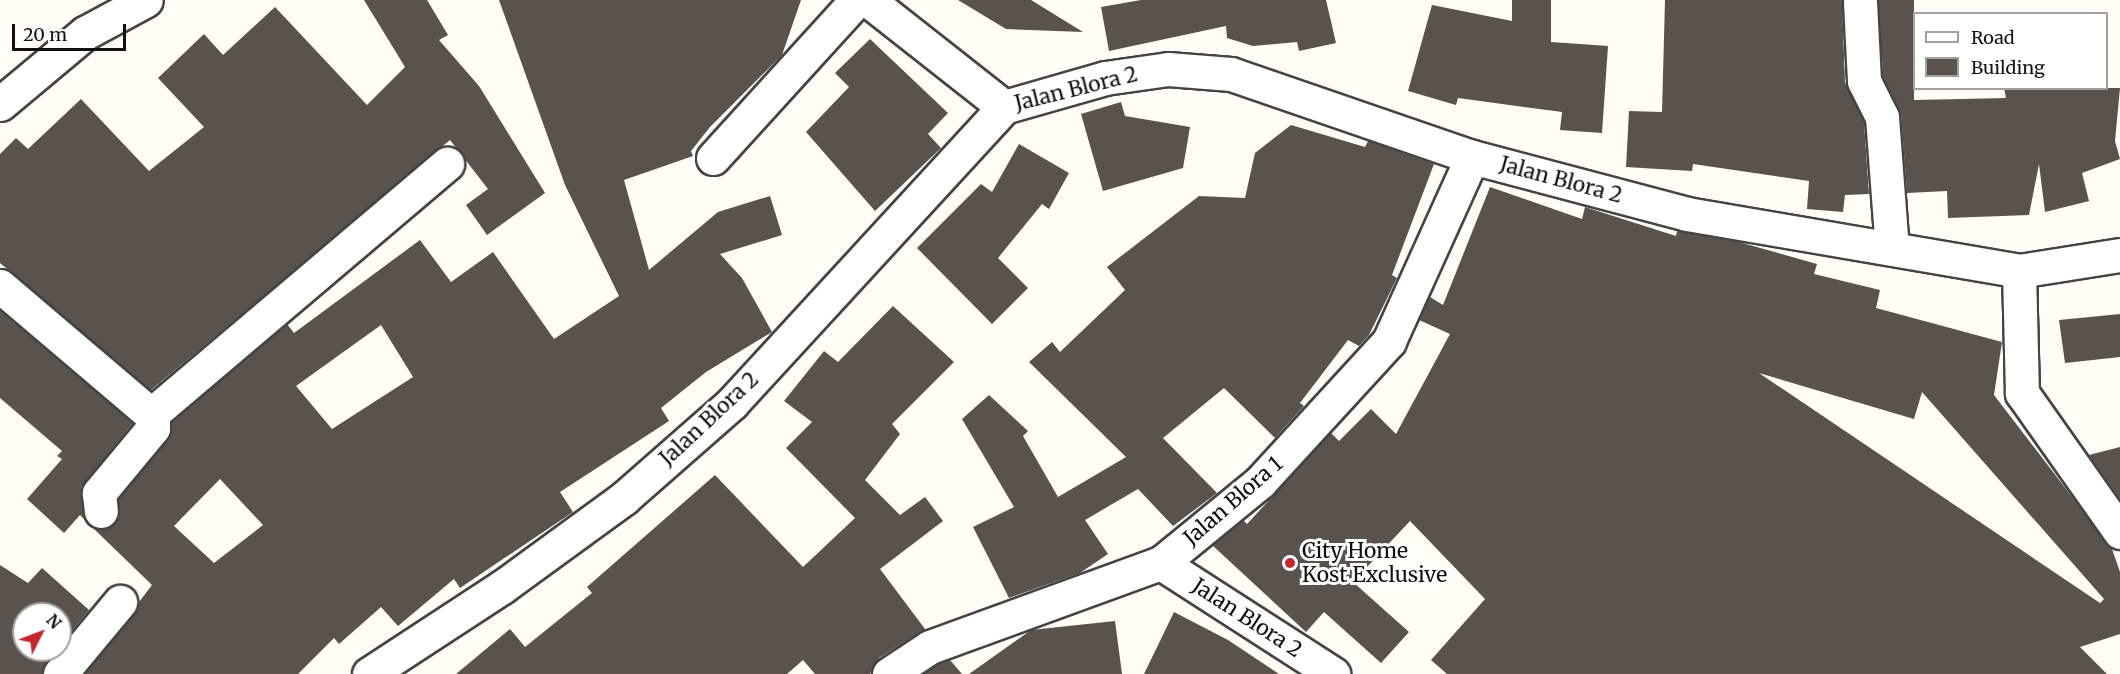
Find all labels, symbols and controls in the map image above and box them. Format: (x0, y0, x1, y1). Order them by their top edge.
scale bar (15, 12, 129, 50)
legend (1913, 12, 2108, 90)
text: 20 m (23, 23, 67, 46)
text: Road (1971, 26, 2015, 49)
text: Building (1971, 56, 2045, 79)
street label: Jalan Blora 2 (1012, 62, 1140, 116)
street label: Jalan Blora 2 (1497, 152, 1625, 208)
street label: Jalan Blora 2 (654, 367, 764, 471)
street label: Jalan Blora 1 (1178, 451, 1288, 551)
place label: City Home Kost Exclusive (1302, 538, 1447, 588)
marker: City Home Kost Exclusive (1283, 556, 1297, 570)
street label: Jalan Blora 2 (1187, 573, 1307, 663)
north arrow (12, 602, 72, 662)
text: N (42, 610, 66, 633)

